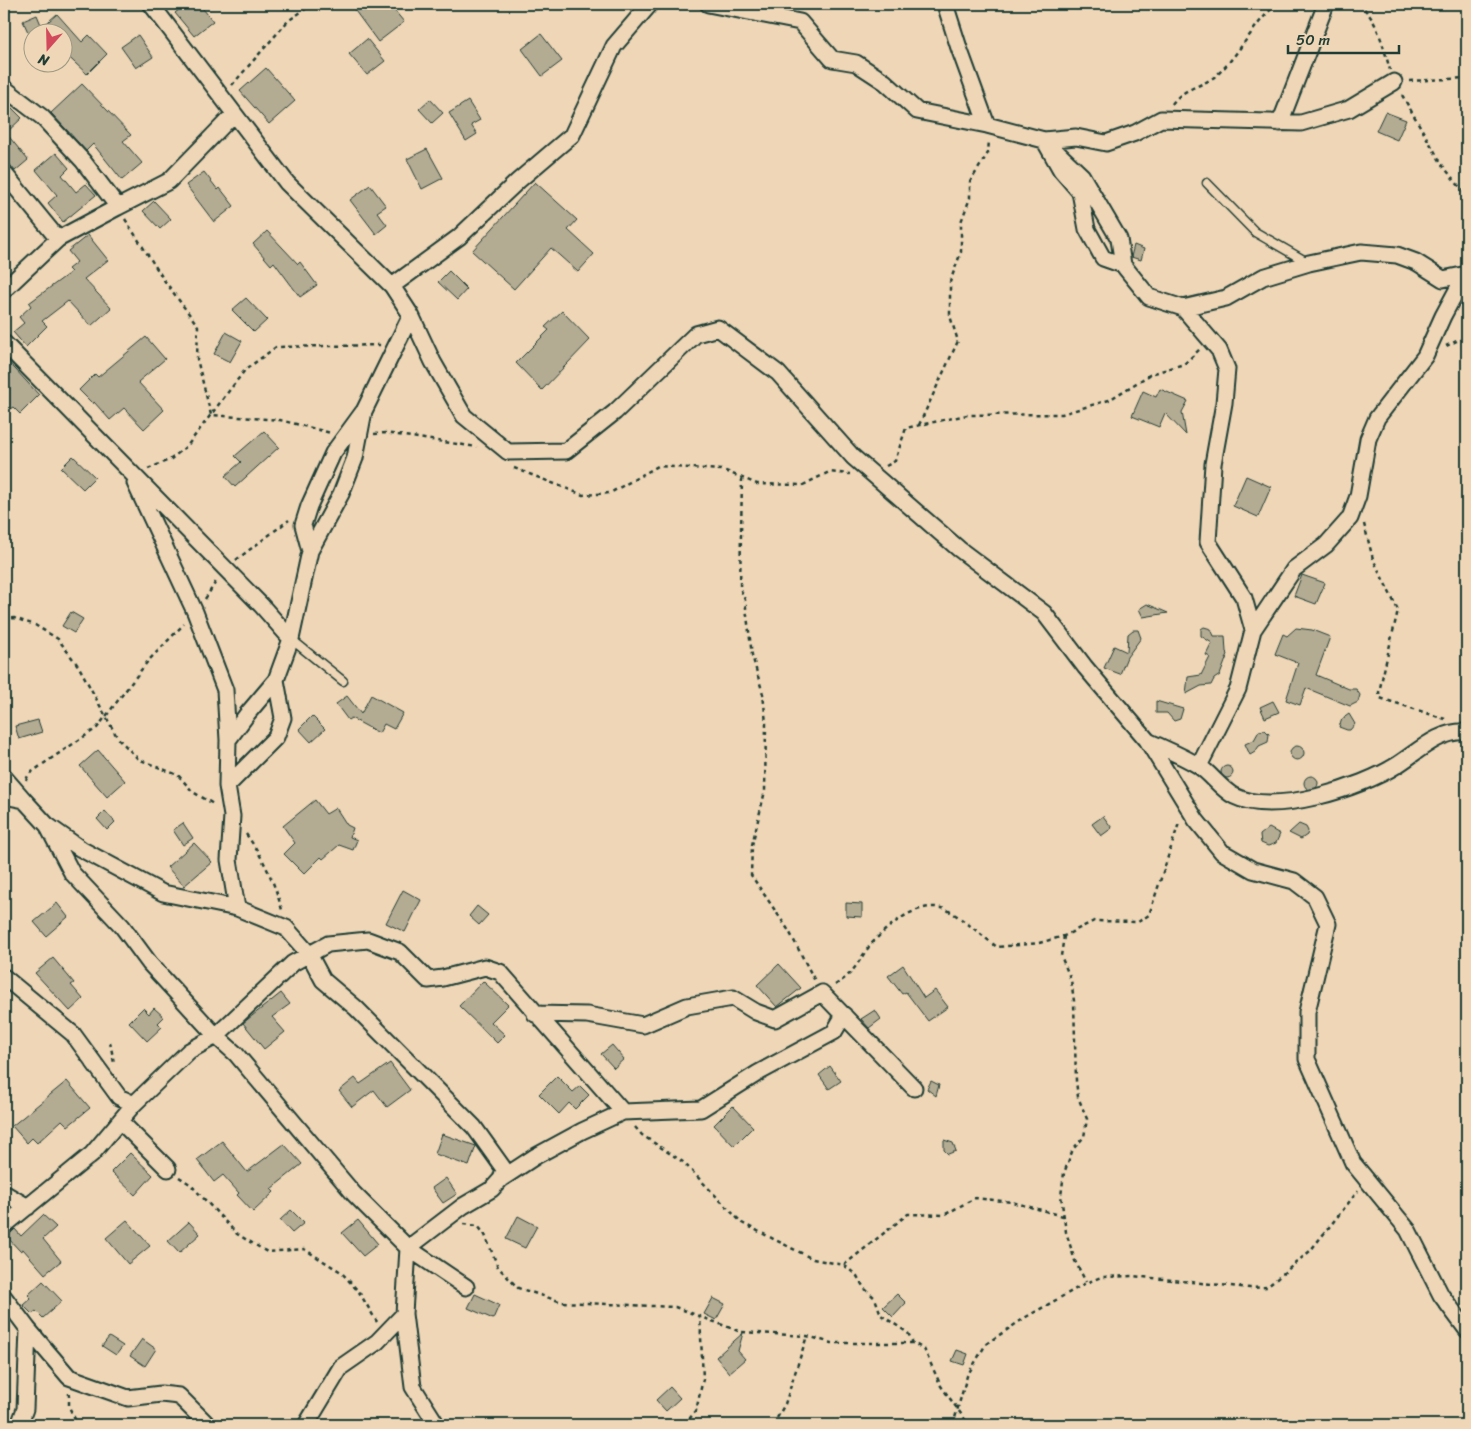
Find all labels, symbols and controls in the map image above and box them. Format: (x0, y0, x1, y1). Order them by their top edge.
north arrow (22, 22, 72, 72)
scale bar (1288, 22, 1400, 54)
text: 50 m (1296, 27, 1331, 53)
text: N (35, 46, 53, 73)

